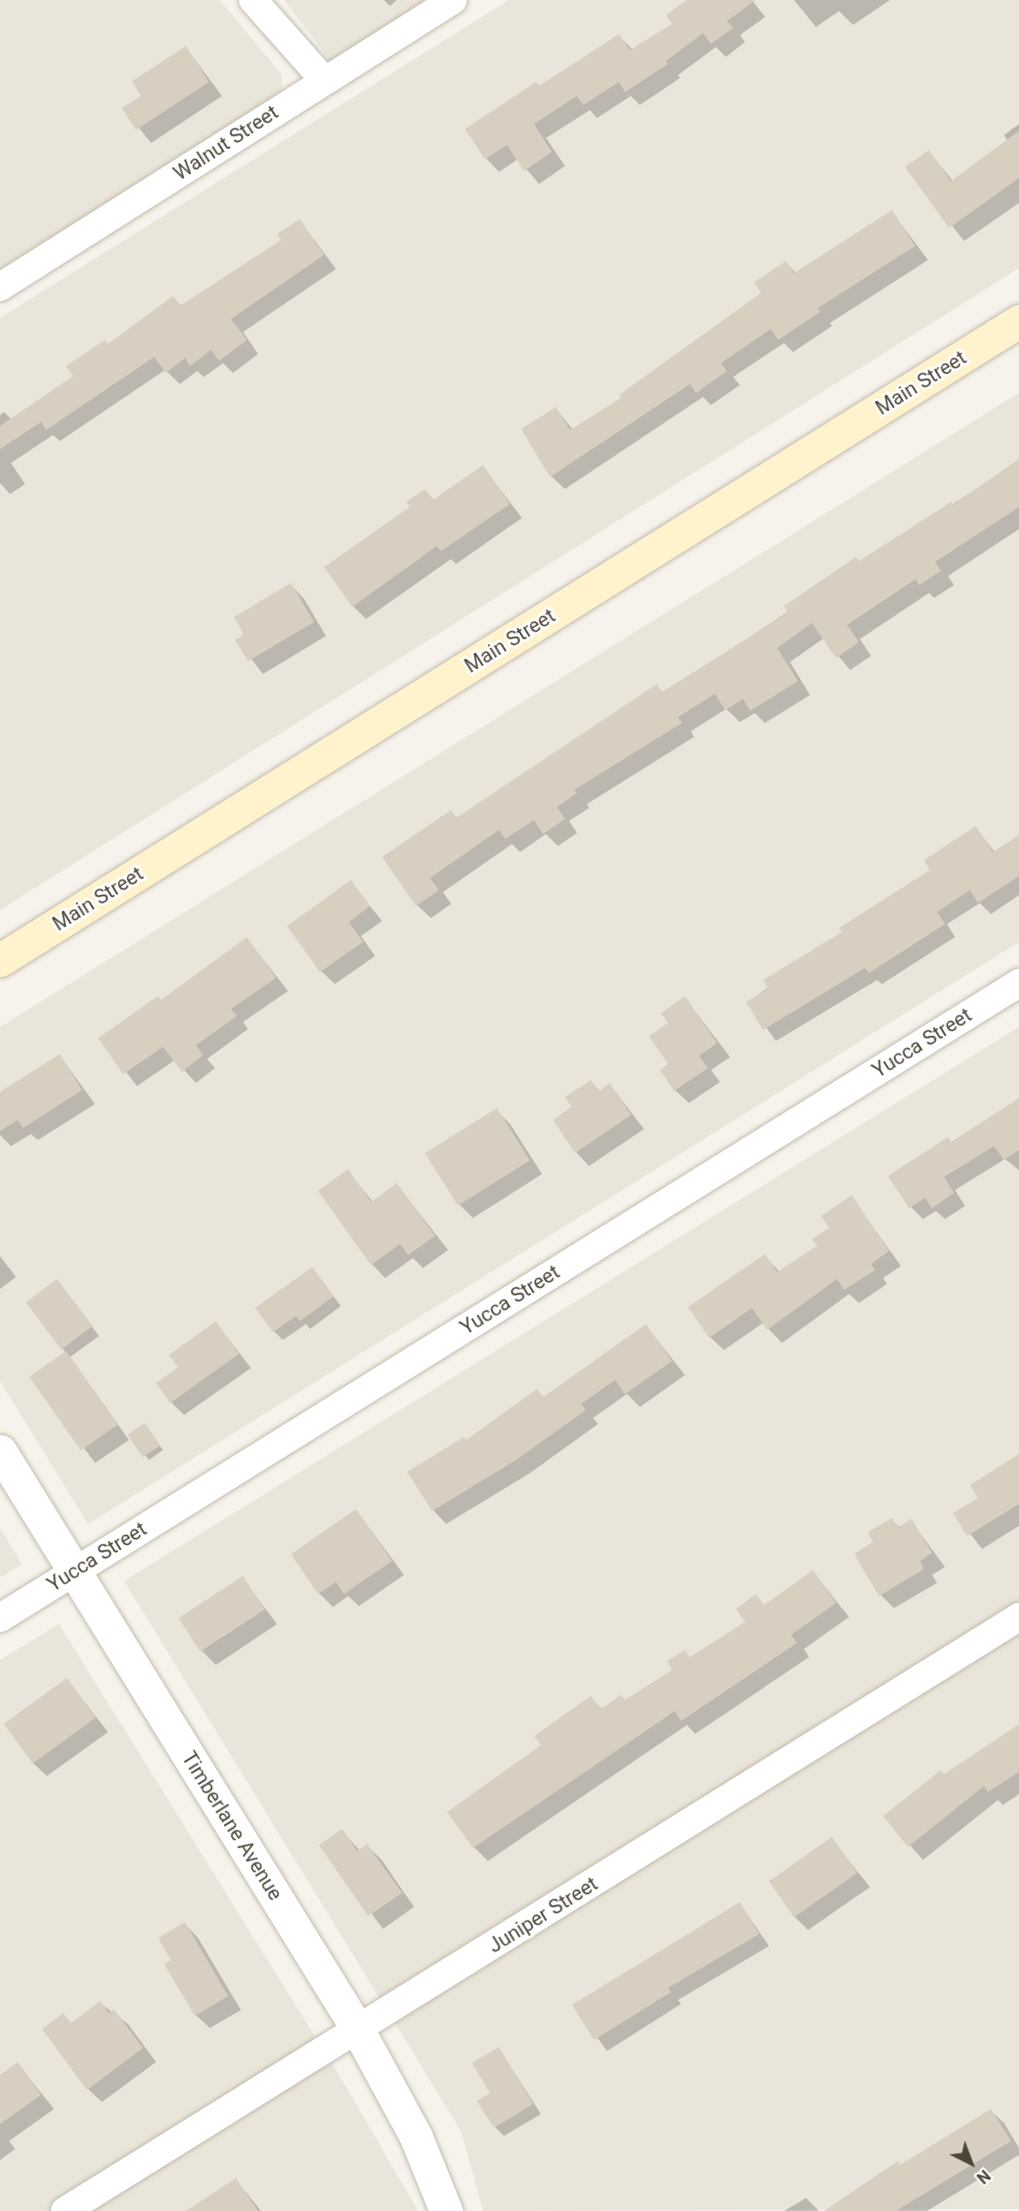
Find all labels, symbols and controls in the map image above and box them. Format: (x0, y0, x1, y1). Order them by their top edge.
street label: Walnut Street (169, 100, 283, 186)
street label: Main Street (871, 346, 971, 420)
street label: Main Street (460, 604, 560, 678)
street label: Main Street (48, 862, 148, 936)
street label: Yucca Street (868, 1003, 976, 1083)
street label: Yucca Street (456, 1260, 564, 1340)
street label: Yucca Street (43, 1517, 151, 1597)
street label: Timberlane Avenue (177, 1747, 287, 1905)
street label: Juniper Street (484, 1872, 602, 1958)
north arrow (941, 2133, 1001, 2193)
text: N (973, 2166, 994, 2188)

